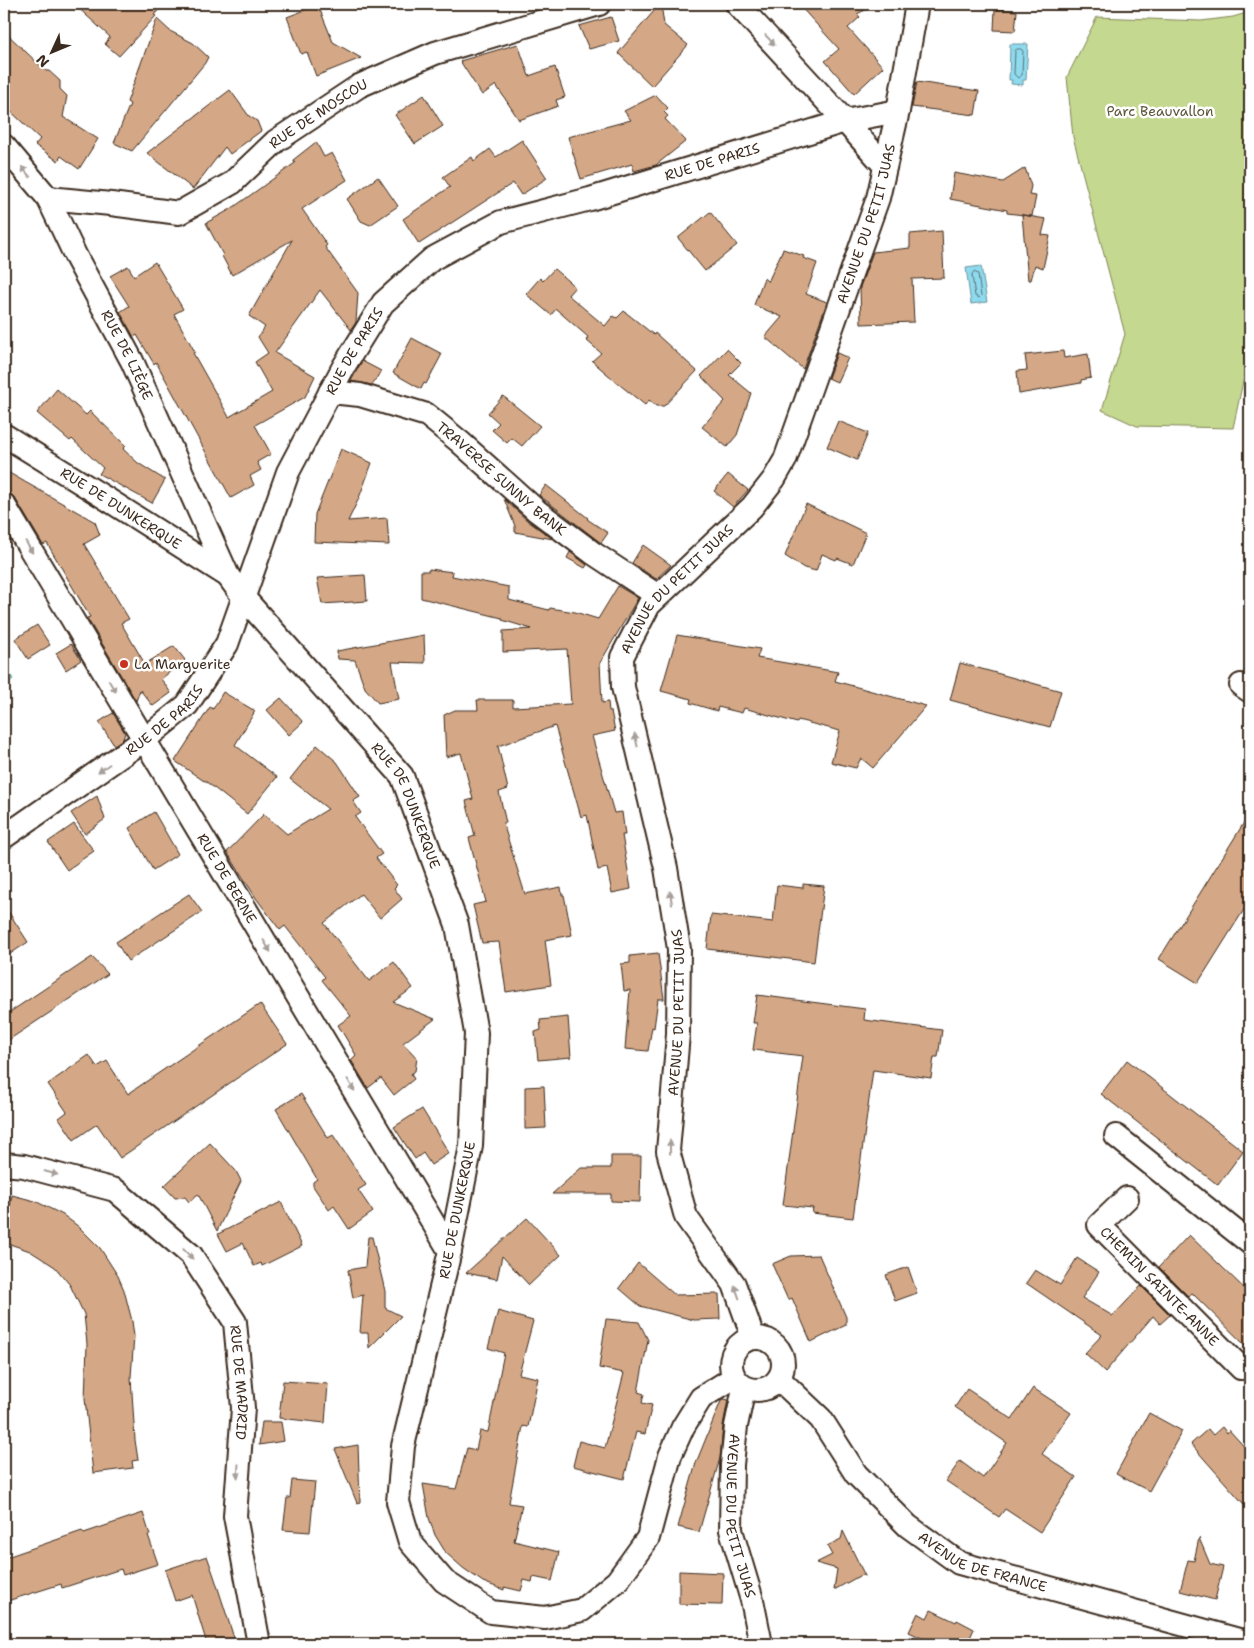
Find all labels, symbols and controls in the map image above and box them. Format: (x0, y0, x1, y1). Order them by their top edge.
north arrow (28, 28, 78, 78)
one-way arrow (764, 33, 776, 45)
text: N (32, 51, 53, 71)
street label: RUE DE MOSCOU (265, 75, 370, 152)
park label: Parc Beauvallon (1106, 102, 1214, 120)
street label: RUE DE PARIS (662, 139, 762, 185)
street label: AVENUE DU PETIT JUAS (832, 142, 899, 306)
one-way arrow (20, 166, 31, 179)
street label: RUE DE PARIS (321, 304, 387, 398)
street label: RUE DE LIÈGE (97, 307, 157, 403)
street label: TRAVERSE SUNNY BANK (433, 418, 570, 539)
street label: RUE DE DUNKERQUE (57, 463, 185, 553)
street label: AVENUE DU PETIT JUAS (616, 520, 737, 657)
one-way arrow (24, 540, 33, 553)
place label: La Marguerite (134, 655, 231, 673)
marker: La Marguerite (118, 658, 130, 670)
one-way arrow (108, 680, 117, 693)
street label: RUE DE PARIS (122, 681, 207, 759)
one-way arrow (632, 732, 640, 747)
street label: RUE DE DUNKERQUE (367, 739, 444, 871)
one-way arrow (97, 763, 111, 773)
street label: RUE DE BERNE (193, 830, 261, 927)
one-way arrow (666, 890, 674, 906)
street label: AVENUE DU PETIT JUAS (664, 928, 688, 1096)
one-way arrow (263, 939, 272, 952)
one-way arrow (346, 1079, 355, 1092)
street label: RUE DE DUNKERQUE (435, 1139, 479, 1280)
one-way arrow (665, 1139, 673, 1155)
one-way arrow (44, 1170, 59, 1178)
street label: CHEMIN SAINTE-ANNE (1096, 1223, 1223, 1350)
one-way arrow (182, 1248, 194, 1260)
one-way arrow (733, 1284, 740, 1299)
street label: RUE DE MADRID (226, 1324, 252, 1441)
street label: AVENUE DU PETIT JUAS (721, 1433, 760, 1600)
one-way arrow (234, 1463, 242, 1479)
street label: AVENUE DE FRANCE (915, 1527, 1049, 1596)

